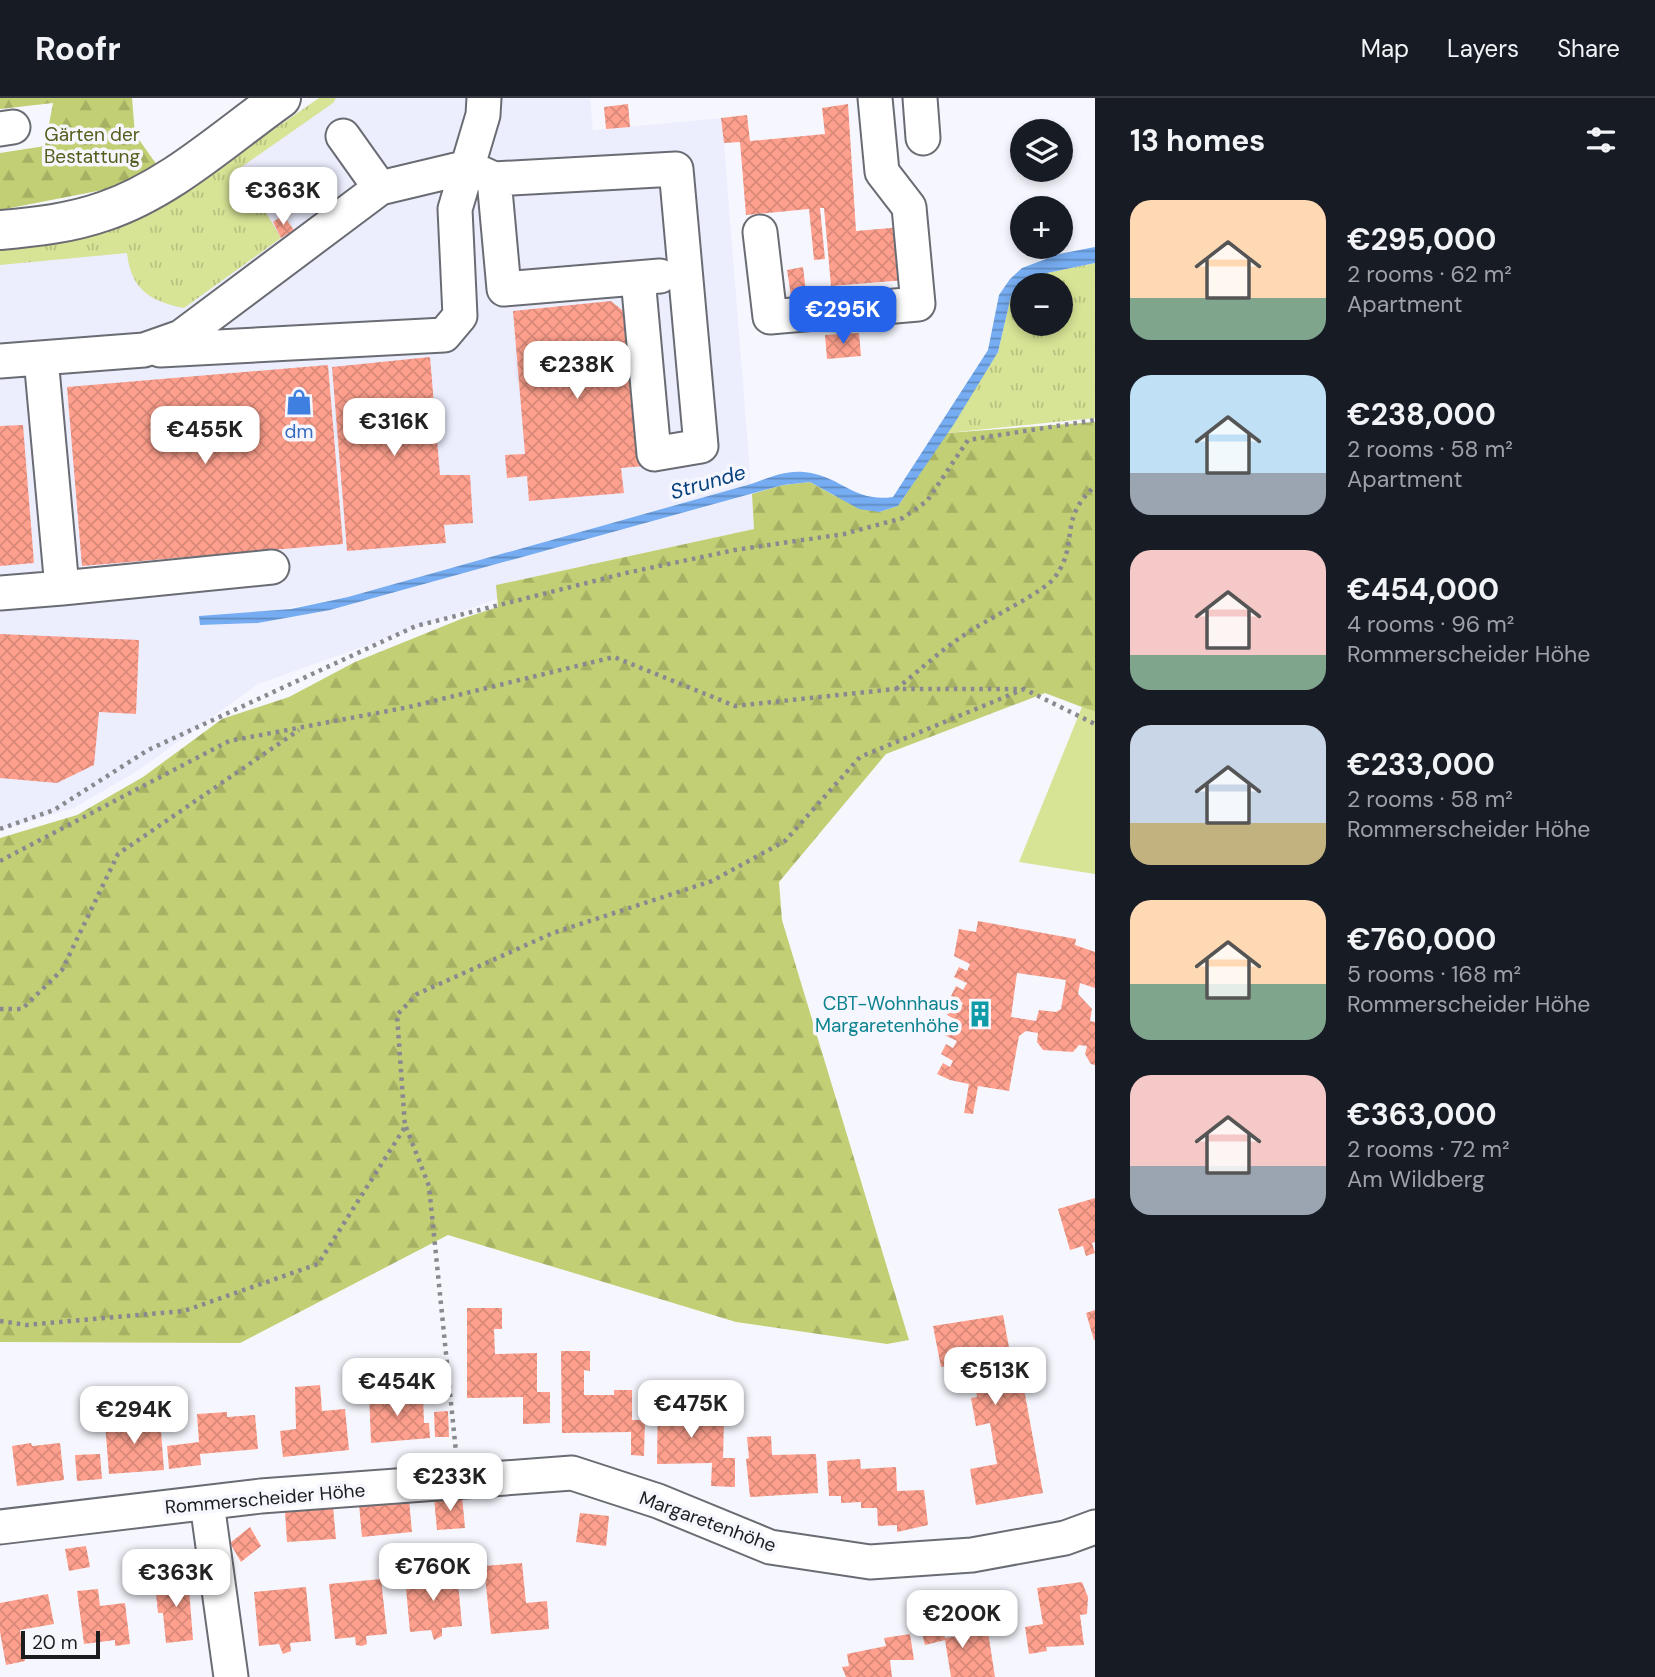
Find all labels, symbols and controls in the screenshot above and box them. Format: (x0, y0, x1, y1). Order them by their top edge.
text: Roofr (35, 27, 121, 70)
text: Map (1361, 33, 1409, 64)
text: Layers (1447, 33, 1519, 64)
text: Share (1557, 33, 1620, 64)
map controls (1010, 119, 1073, 336)
button: layers (1010, 119, 1073, 182)
text: 13 homes (1130, 121, 1265, 160)
icon: filters (1582, 121, 1620, 159)
park label: Gärten der Bestattung (44, 122, 140, 169)
pin: €363K (234, 167, 332, 227)
text: €363K (245, 175, 321, 205)
button: + (1010, 196, 1073, 259)
text: €295,000 (1347, 220, 1496, 259)
icon: home (1186, 228, 1270, 312)
text: 2 rooms · 62 m² (1347, 259, 1512, 289)
button: − (1010, 273, 1073, 336)
pin: €295K (794, 286, 892, 346)
text: Apartment (1347, 289, 1462, 319)
text: €295K (805, 294, 881, 324)
pin: €238K (528, 342, 626, 401)
text: €238K (540, 349, 614, 379)
shop icon: dm (284, 387, 314, 417)
text: €238,000 (1347, 395, 1496, 434)
pin: €316K (345, 398, 443, 458)
icon: home (1186, 403, 1270, 487)
pin: €455K (156, 406, 254, 466)
text: €316K (359, 406, 429, 436)
text: €455K (167, 414, 243, 444)
place label: dm (285, 419, 313, 444)
text: 2 rooms · 58 m² (1347, 434, 1513, 464)
water label: Strunde (667, 458, 749, 506)
text: Apartment (1347, 464, 1462, 494)
text: €454,000 (1347, 570, 1499, 609)
icon: home (1186, 578, 1270, 662)
text: 4 rooms · 96 m² (1347, 609, 1514, 639)
text: Rommerscheider Höhe (1347, 639, 1590, 669)
text: €233,000 (1347, 745, 1495, 784)
icon: home (1186, 753, 1270, 837)
text: 2 rooms · 58 m² (1347, 784, 1513, 814)
text: Rommerscheider Höhe (1347, 814, 1590, 844)
text: €760,000 (1347, 920, 1496, 959)
icon: home (1186, 928, 1270, 1012)
text: 5 rooms · 168 m² (1347, 959, 1521, 989)
text: Rommerscheider Höhe (1347, 989, 1590, 1019)
place label: CBT-Wohnhaus Margaretenhöhe (815, 991, 959, 1038)
building icon: CBT-Wohnhaus Margaretenhöhe (965, 999, 995, 1029)
text: €363,000 (1347, 1095, 1497, 1134)
icon: home (1186, 1103, 1270, 1187)
text: 2 rooms · 72 m² (1347, 1134, 1510, 1164)
text: Am Wildberg (1347, 1164, 1485, 1194)
pin: €513K (946, 1348, 1044, 1407)
text: €513K (960, 1355, 1030, 1385)
pin: €454K (348, 1358, 446, 1418)
text: €454K (358, 1366, 436, 1396)
pin: €475K (642, 1380, 740, 1440)
pin: €294K (85, 1386, 183, 1446)
text: €475K (654, 1388, 728, 1418)
text: €294K (96, 1394, 172, 1424)
pin: €233K (401, 1454, 499, 1513)
text: €233K (413, 1461, 487, 1491)
street label: Rommerscheider Höhe (164, 1477, 366, 1520)
street label: Margaretenhöhe (636, 1485, 780, 1558)
pin: €760K (384, 1544, 482, 1603)
pin: €363K (127, 1550, 225, 1609)
text: €760K (395, 1551, 471, 1581)
text: €363K (138, 1557, 214, 1587)
pin: €200K (913, 1590, 1011, 1650)
text: €200K (923, 1598, 1001, 1628)
scale bar (21, 1628, 100, 1660)
text: 20 m (32, 1630, 78, 1655)

